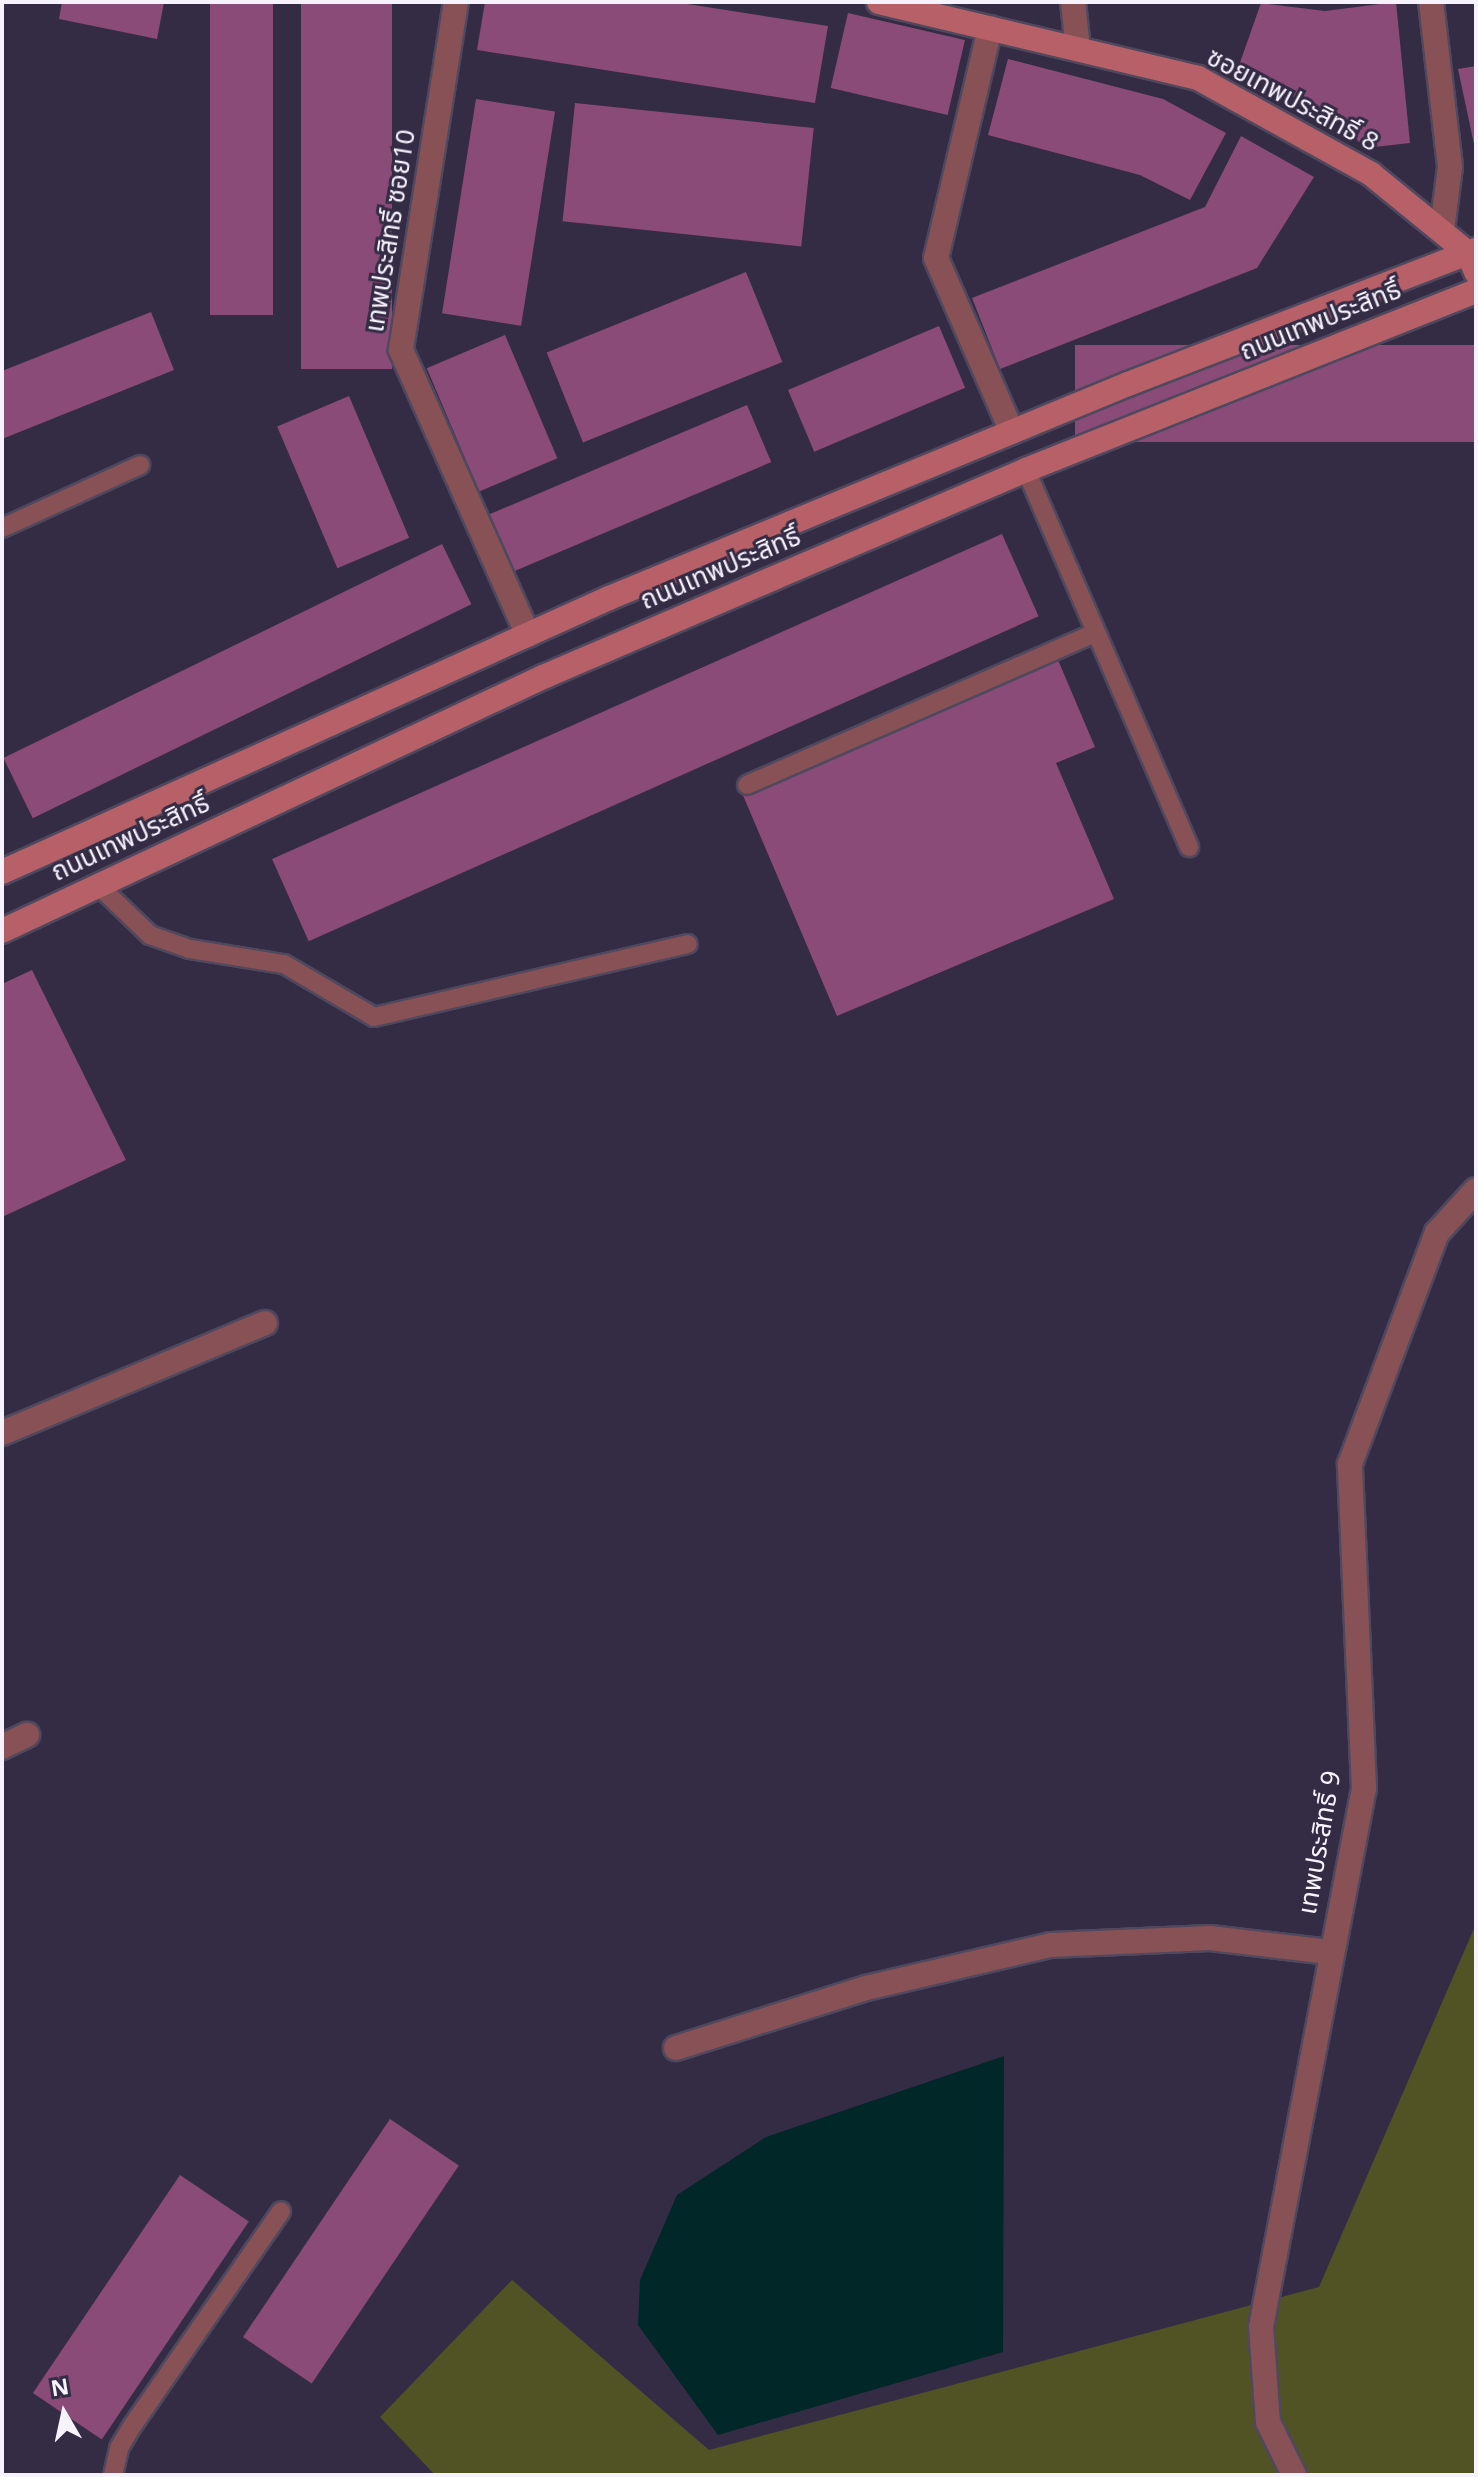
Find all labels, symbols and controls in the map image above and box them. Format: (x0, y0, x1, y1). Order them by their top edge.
street label: ซอยเทพประสิทธิ์ 8 (1201, 43, 1383, 159)
street label: เทพประสิทธิ์ ซอย10 (361, 127, 423, 335)
street label: ถนนเทพประสิทธิ์ (1236, 275, 1406, 369)
street label: ถนนเทพประสิทธิ์ (636, 522, 806, 618)
street label: ถนนเทพประสิทธิ์ (47, 789, 215, 889)
street label: เทพประสิทธิ์ 9 (1293, 1769, 1349, 1917)
text: N (49, 2371, 72, 2406)
north arrow (24, 2373, 104, 2453)

